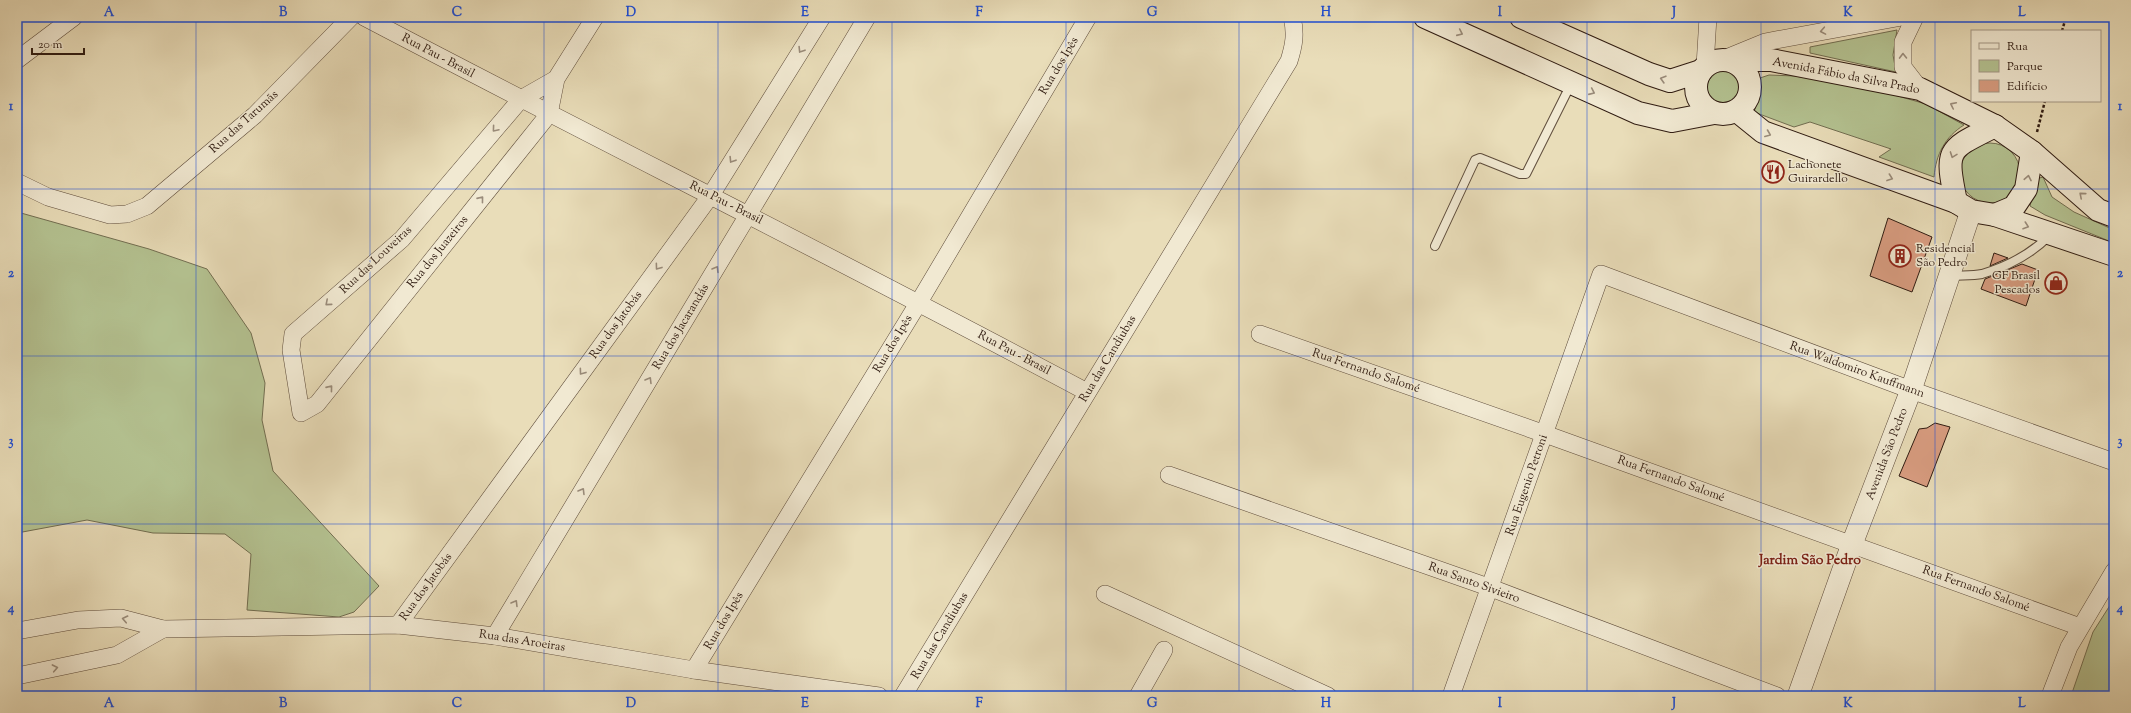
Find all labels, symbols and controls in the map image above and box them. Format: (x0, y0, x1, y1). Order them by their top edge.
text: A (104, 4, 115, 22)
text: B (279, 4, 288, 22)
text: C (452, 4, 462, 22)
text: D (626, 4, 636, 22)
text: E (801, 4, 809, 22)
text: F (975, 4, 983, 22)
text: G (1147, 4, 1158, 22)
text: H (1321, 4, 1332, 22)
text: I (1498, 4, 1503, 22)
text: J (1671, 4, 1676, 22)
text: K (1843, 4, 1853, 22)
text: L (2018, 4, 2026, 22)
one-way arrow (1820, 27, 1826, 35)
one-way arrow (1456, 28, 1464, 36)
street label: Rua Pau - Brasil (398, 29, 478, 83)
scale bar (32, 30, 84, 56)
legend (1971, 30, 2101, 102)
street label: Rua dos Ipês (1035, 33, 1084, 98)
text: 20 m (38, 36, 63, 54)
text: Rua (2007, 38, 2028, 56)
one-way arrow (799, 46, 806, 53)
street label: Avenida Fábio da Silva Prado (1771, 53, 1922, 99)
one-way arrow (1899, 53, 1907, 59)
text: Parque (2007, 58, 2043, 76)
one-way arrow (1660, 75, 1667, 84)
text: Edifício (2007, 78, 2048, 96)
street label: Rua das Tarumãs (206, 86, 283, 158)
one-way arrow (1588, 88, 1595, 96)
text: 1 (9, 98, 14, 116)
text: 1 (2118, 98, 2123, 116)
one-way arrow (1950, 102, 1957, 110)
one-way arrow (493, 124, 500, 131)
one-way arrow (1765, 129, 1772, 137)
one-way arrow (1950, 151, 1958, 158)
one-way arrow (730, 156, 737, 163)
place label: Lachonete Guirardello (1788, 156, 1848, 188)
restaurant icon: Lachonete Guirardello (1760, 159, 1786, 185)
one-way arrow (1887, 174, 1894, 182)
one-way arrow (2023, 175, 2032, 181)
street label: Rua Pau - Brasil (686, 177, 766, 230)
one-way arrow (2079, 193, 2087, 200)
one-way arrow (476, 197, 483, 204)
street label: Rua dos Juazeiros (403, 212, 473, 292)
street label: Rua das Louveiras (336, 221, 416, 298)
one-way arrow (2022, 221, 2029, 229)
place label: Residencial São Pedro (1916, 240, 1976, 272)
building icon: Residencial São Pedro (1887, 243, 1913, 269)
one-way arrow (656, 263, 663, 270)
text: 2 (8, 265, 15, 283)
text: 2 (2117, 265, 2124, 283)
one-way arrow (712, 266, 719, 273)
place label: GF Brasil Pescados (1992, 267, 2041, 299)
shop icon: GF Brasil Pescados (2043, 270, 2069, 296)
street label: Rua dos Jacarandás (648, 280, 714, 373)
street label: Rua dos Jatobás (585, 287, 647, 363)
one-way arrow (326, 299, 333, 306)
street label: Rua dos Ipês (869, 311, 918, 376)
street label: Rua das Candiubas (1075, 312, 1141, 406)
street label: Rua Pau - Brasil (974, 326, 1054, 380)
street label: Rua Waldomiro Kauffmann (1787, 337, 1927, 403)
street label: Rua Fernando Salomé (1310, 344, 1423, 398)
one-way arrow (580, 368, 587, 375)
one-way arrow (645, 377, 652, 384)
one-way arrow (325, 385, 332, 392)
street label: Avenida São Pedro (1861, 405, 1913, 503)
street label: Rua Eugenio Petroni (1501, 431, 1553, 538)
text: 3 (8, 433, 14, 451)
text: 3 (2117, 433, 2123, 451)
street label: Rua Fernando Salomé (1615, 451, 1728, 507)
one-way arrow (578, 488, 585, 495)
street label: Rua dos Jatobás (395, 549, 457, 625)
district label: Jardim São Pedro (1758, 551, 1861, 571)
street label: Rua Santo Sivieiro (1426, 558, 1523, 608)
street label: Rua Fernando Salomé (1920, 561, 2033, 617)
street label: Rua dos Ipês (700, 588, 749, 653)
street label: Rua das Candiubas (907, 589, 973, 683)
text: 4 (7, 600, 15, 618)
one-way arrow (511, 600, 518, 607)
text: 4 (2116, 600, 2124, 618)
one-way arrow (122, 616, 128, 624)
street label: Rua das Aroeiras (478, 625, 567, 657)
one-way arrow (52, 664, 58, 673)
text: A (104, 695, 115, 713)
text: B (279, 695, 288, 713)
text: C (452, 695, 462, 713)
text: D (626, 695, 636, 713)
text: E (801, 695, 809, 713)
text: F (975, 695, 983, 713)
text: G (1147, 695, 1158, 713)
text: H (1321, 695, 1332, 713)
text: I (1498, 695, 1503, 713)
text: J (1671, 695, 1676, 713)
text: K (1843, 695, 1853, 713)
text: L (2018, 695, 2026, 713)

